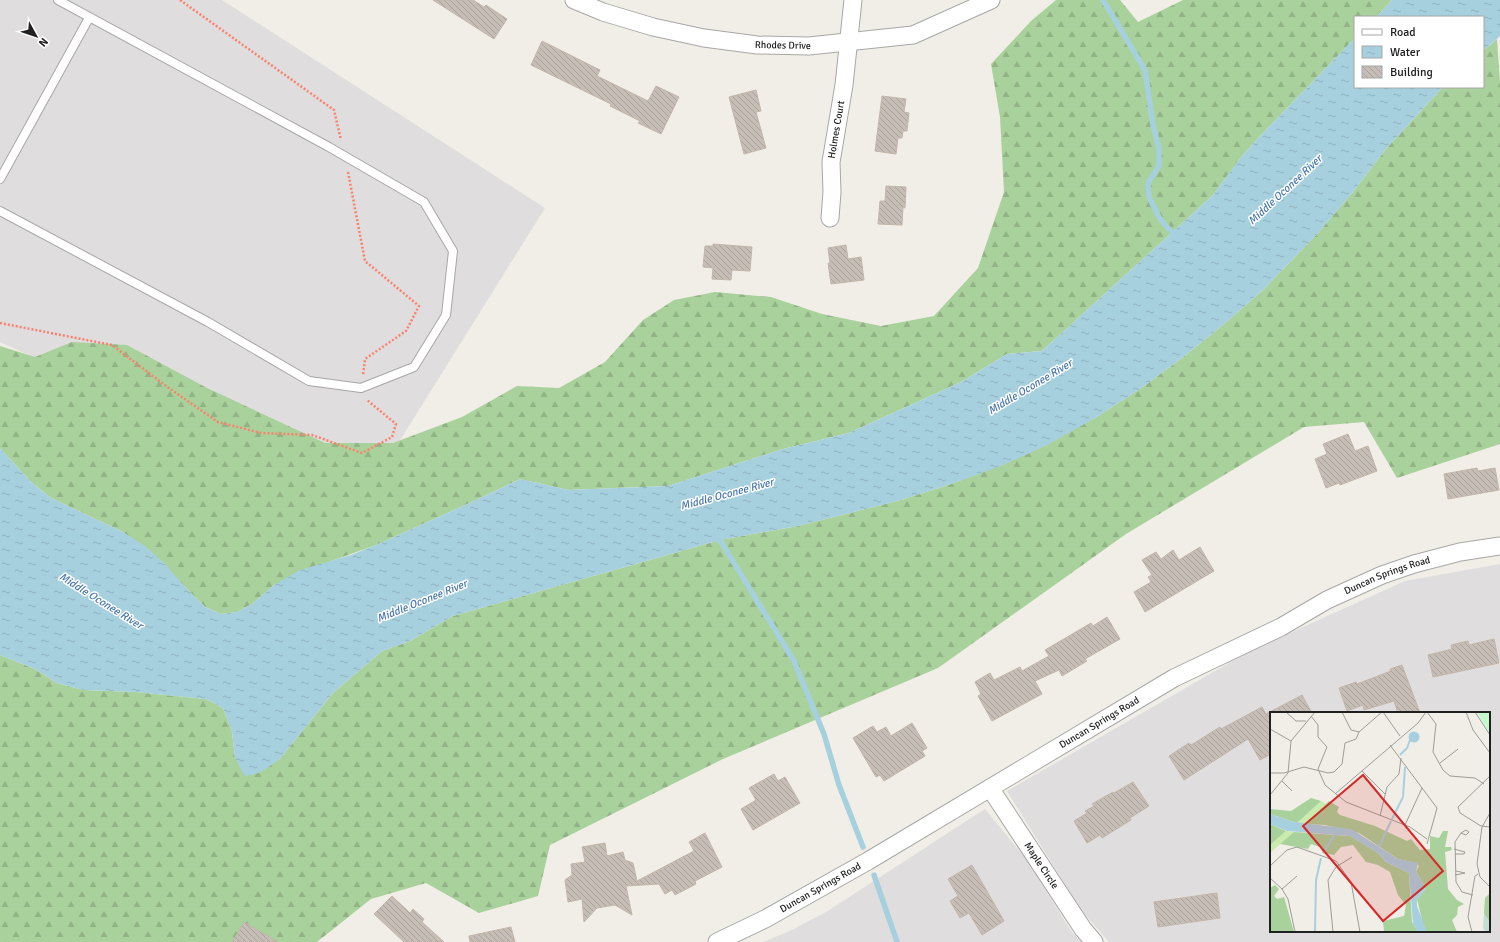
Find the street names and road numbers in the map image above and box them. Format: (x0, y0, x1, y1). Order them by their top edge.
street label: Rhodes Drive (755, 39, 811, 52)
street label: Holmes Court (826, 99, 847, 159)
street label: Duncan Springs Road (1342, 554, 1431, 597)
street label: Duncan Springs Road (1057, 694, 1142, 751)
street label: Maple Circle (1022, 840, 1061, 891)
street label: Duncan Springs Road (778, 860, 863, 915)

